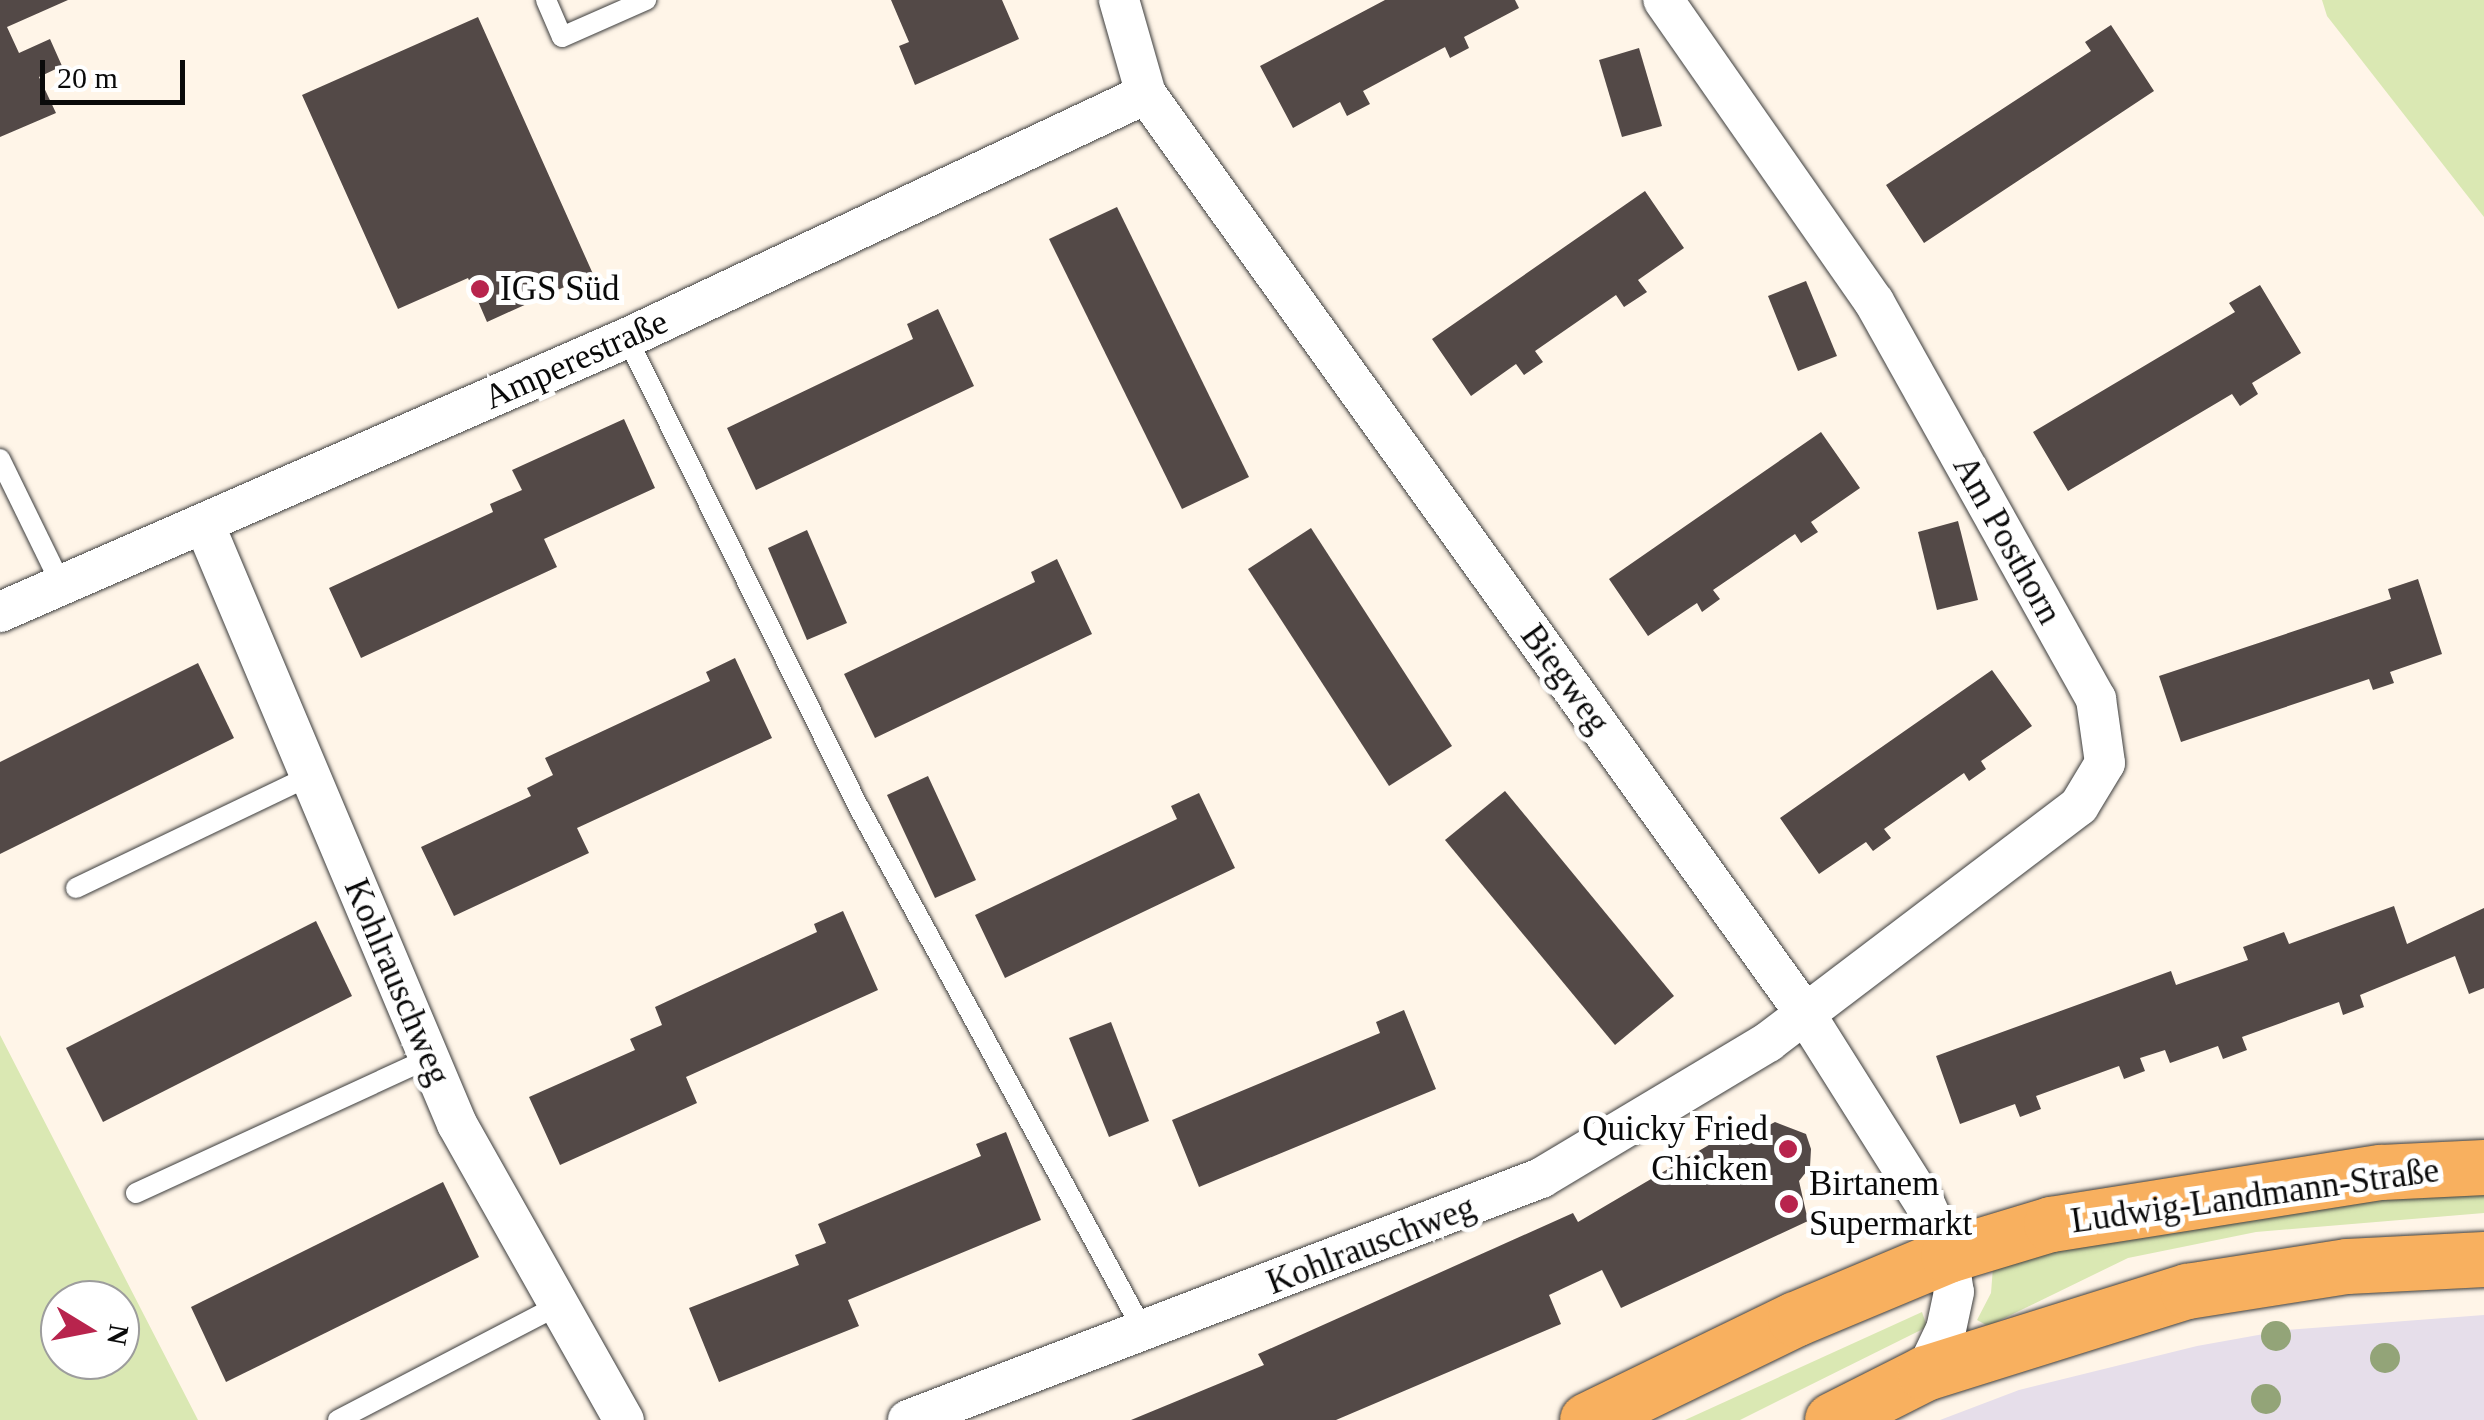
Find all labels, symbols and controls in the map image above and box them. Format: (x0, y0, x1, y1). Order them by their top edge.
scale bar (45, 40, 190, 102)
text: 20 m (57, 61, 118, 94)
place label: IGS Süd (500, 268, 620, 310)
marker: IGS Süd (469, 278, 491, 300)
street label: Amperestraße (478, 301, 674, 419)
street label: Am Posthorn (1944, 449, 2070, 631)
street label: Biegweg (1511, 616, 1619, 742)
street label: Kohlrauschweg (335, 873, 459, 1091)
place label: Quicky Fried Chicken (1582, 1108, 1768, 1190)
marker: Quicky Fried Chicken (1777, 1138, 1799, 1160)
street label: Ludwig-Landmann-Straße (2068, 1149, 2442, 1243)
place label: Birtanem Supermarkt (1809, 1163, 1972, 1245)
street label: Kohlrauschweg (1261, 1186, 1481, 1304)
marker: Birtanem Supermarkt (1778, 1193, 1800, 1215)
north arrow (40, 1280, 140, 1380)
text: N (101, 1322, 135, 1348)

